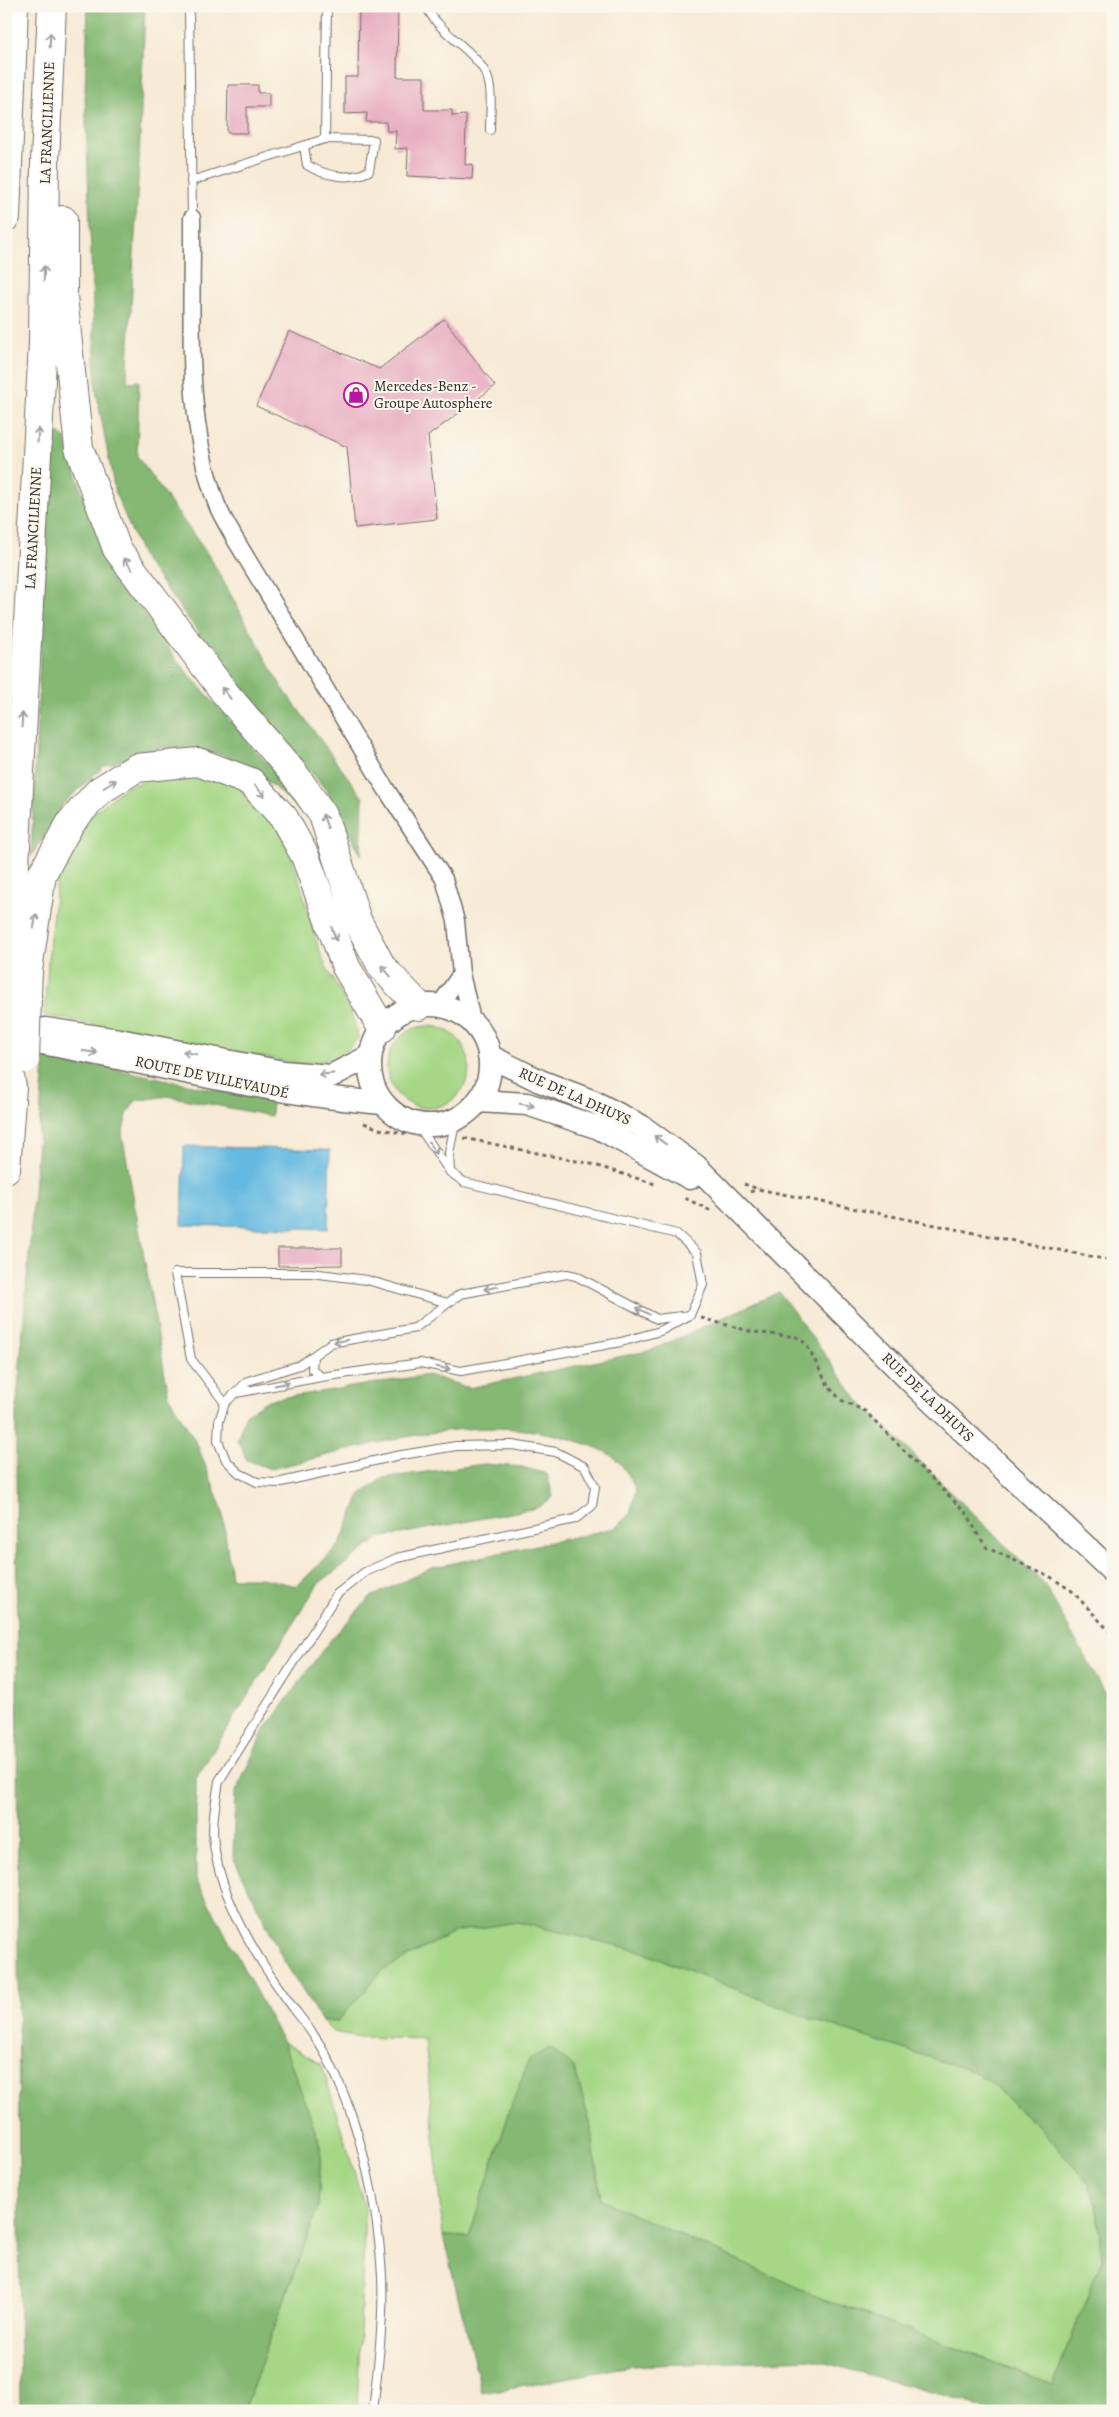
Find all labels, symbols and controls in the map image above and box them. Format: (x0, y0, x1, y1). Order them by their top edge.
one-way arrow (45, 33, 55, 49)
street label: LA FRANCILIENNE (35, 61, 59, 185)
one-way arrow (39, 265, 48, 281)
place label: Mercedes-Benz - Groupe Autosphere (374, 376, 493, 413)
shop icon: Mercedes-Benz - Groupe Autosphere (343, 382, 369, 408)
one-way arrow (33, 427, 42, 443)
street label: LA FRANCILIENNE (20, 466, 46, 590)
one-way arrow (123, 557, 133, 571)
one-way arrow (220, 687, 231, 700)
one-way arrow (18, 712, 27, 728)
one-way arrow (103, 779, 117, 789)
one-way arrow (254, 785, 266, 798)
one-way arrow (320, 814, 329, 829)
one-way arrow (30, 914, 40, 930)
one-way arrow (330, 926, 339, 941)
one-way arrow (381, 964, 392, 977)
one-way arrow (82, 1048, 98, 1057)
one-way arrow (182, 1048, 198, 1057)
street label: ROUTE DE VILLEVAUDÉ (133, 1051, 291, 1103)
street label: RUE DE LA DHUYS (516, 1062, 634, 1130)
one-way arrow (318, 1070, 334, 1079)
one-way arrow (518, 1101, 534, 1111)
one-way arrow (654, 1134, 667, 1145)
one-way arrow (428, 1141, 439, 1155)
one-way arrow (483, 1284, 499, 1294)
one-way arrow (636, 1306, 651, 1315)
one-way arrow (334, 1337, 350, 1347)
street label: RUE DE LA DHUYS (877, 1348, 979, 1446)
one-way arrow (434, 1364, 450, 1373)
one-way arrow (274, 1379, 290, 1389)

